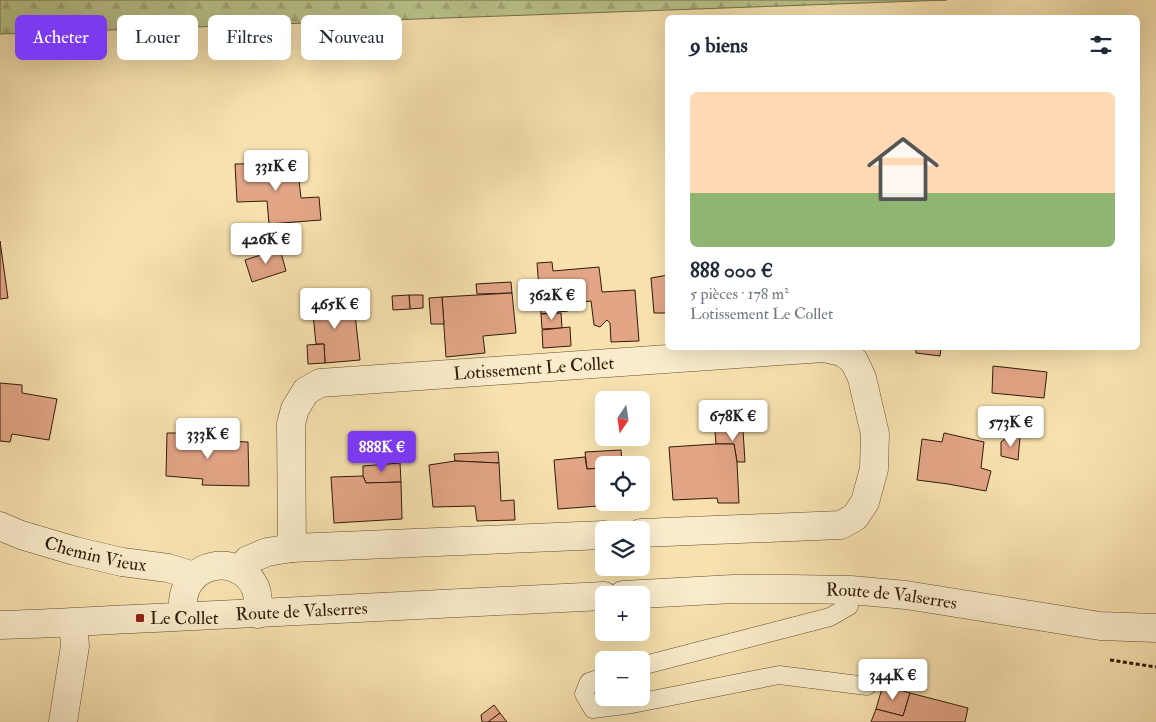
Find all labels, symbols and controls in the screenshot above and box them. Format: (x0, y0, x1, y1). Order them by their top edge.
chip: Acheter (15, 15, 107, 60)
chip: Louer (117, 15, 198, 60)
chip: Filtres (208, 15, 291, 60)
chip: Nouveau (301, 15, 402, 60)
icon: filters (1087, 31, 1115, 59)
text: 9 biens (690, 32, 748, 59)
icon: home (858, 124, 948, 214)
pin: 331K € (235, 150, 317, 192)
text: 331K € (255, 156, 297, 176)
pin: 426K € (225, 222, 307, 265)
text: 426K € (242, 229, 290, 249)
text: 888 000 € (690, 257, 773, 284)
pin: 362K € (511, 278, 593, 321)
text: 5 pièces · 178 m² (690, 284, 789, 304)
text: 362K € (529, 285, 575, 305)
pin: 465K € (294, 288, 376, 330)
text: 465K € (311, 294, 359, 314)
text: Lotissement Le Collet (690, 304, 833, 324)
street label: Lotissement Le Collet (452, 351, 615, 385)
north arrow (595, 391, 650, 446)
map controls (595, 391, 650, 706)
pin: 678K € (692, 400, 774, 442)
text: 678K € (710, 406, 756, 426)
pin: 573K € (970, 406, 1052, 448)
text: 573K € (989, 412, 1033, 432)
pin: 333K € (167, 418, 249, 460)
text: 333K € (187, 424, 229, 444)
pin: 888K € (341, 430, 423, 473)
text: 888K € (359, 437, 405, 457)
button: locate (595, 456, 650, 511)
button: layers (595, 521, 650, 576)
street label: Chemin Vieux (42, 531, 148, 577)
street label: Route de Valserres (826, 578, 959, 615)
button: + (595, 586, 650, 641)
street label: Route de Valserres (235, 596, 368, 626)
place label: Le Collet (150, 607, 219, 630)
marker: Le Collet (134, 612, 146, 624)
button: − (595, 651, 650, 706)
pin: 344K € (852, 658, 934, 701)
text: 344K € (869, 665, 917, 685)

